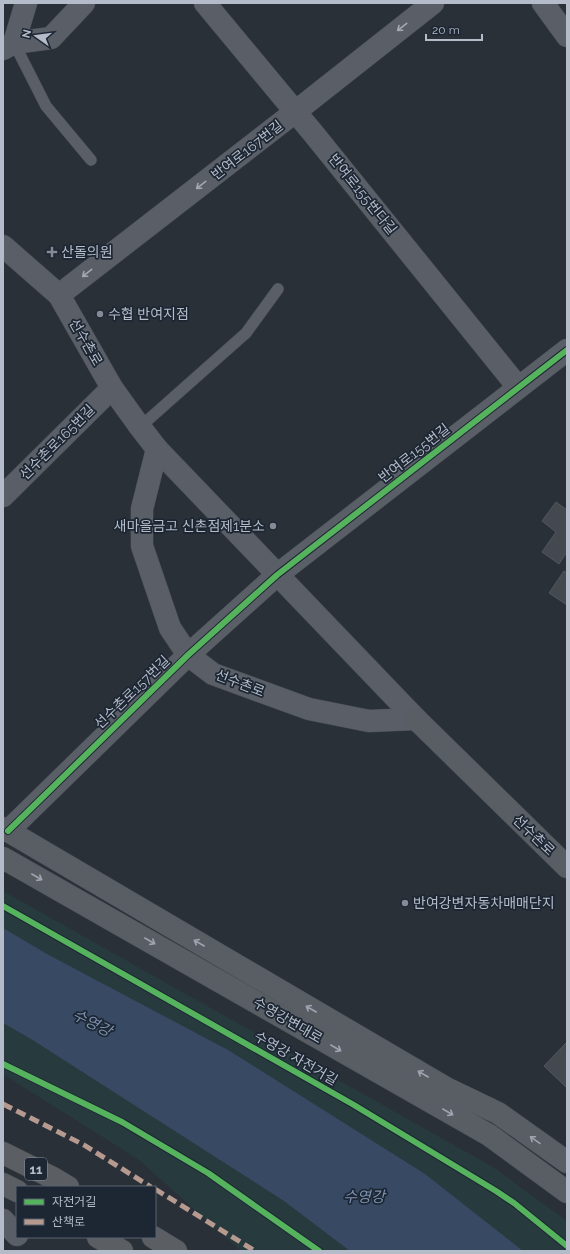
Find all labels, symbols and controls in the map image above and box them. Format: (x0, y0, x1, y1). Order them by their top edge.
north arrow (16, 16, 56, 56)
scale bar (426, 16, 482, 42)
one-way arrow (397, 23, 408, 32)
text: 20 m (432, 23, 460, 37)
text: N (19, 28, 34, 39)
street label: 반여로167번길 (208, 117, 286, 183)
street label: 반여로155번다길 (326, 151, 400, 237)
one-way arrow (196, 181, 207, 190)
place label: 산돌의원 (61, 244, 113, 260)
marker: 산돌의원 (46, 246, 58, 258)
one-way arrow (82, 269, 93, 278)
place label: 수협 반여지점 (108, 306, 189, 322)
marker: 수협 반여지점 (95, 309, 105, 319)
street label: 선수촌로 (66, 316, 106, 368)
street label: 선수촌로165번길 (16, 401, 98, 483)
street label: 반여로155번길 (375, 420, 453, 486)
place label: 새마을금고 신촌점제1분소 (114, 518, 265, 534)
marker: 새마을금고 신촌점제1분소 (268, 521, 278, 531)
street label: 선수촌로157번길 (91, 652, 173, 732)
street label: 선수촌로 (213, 666, 267, 700)
street label: 선수촌로 (510, 811, 558, 859)
one-way arrow (31, 873, 43, 881)
place label: 반여강변자동차매매단지 (413, 895, 555, 911)
marker: 반여강변자동차매매단지 (400, 898, 410, 908)
one-way arrow (144, 938, 156, 946)
one-way arrow (193, 938, 205, 946)
street label: 수영강변대로 (251, 994, 326, 1046)
one-way arrow (305, 1004, 317, 1012)
water label: 수영강 (69, 1006, 116, 1041)
street label: 수영강 자전거길 (251, 1028, 341, 1088)
one-way arrow (329, 1044, 341, 1052)
one-way arrow (417, 1070, 429, 1078)
one-way arrow (442, 1109, 454, 1117)
one-way arrow (530, 1136, 541, 1144)
road number: 11 (25, 1158, 47, 1180)
legend (16, 1186, 156, 1238)
water label: 수영강 (343, 1188, 387, 1206)
text: 자전거길 (52, 1195, 96, 1209)
text: 산책로 (52, 1215, 85, 1229)

